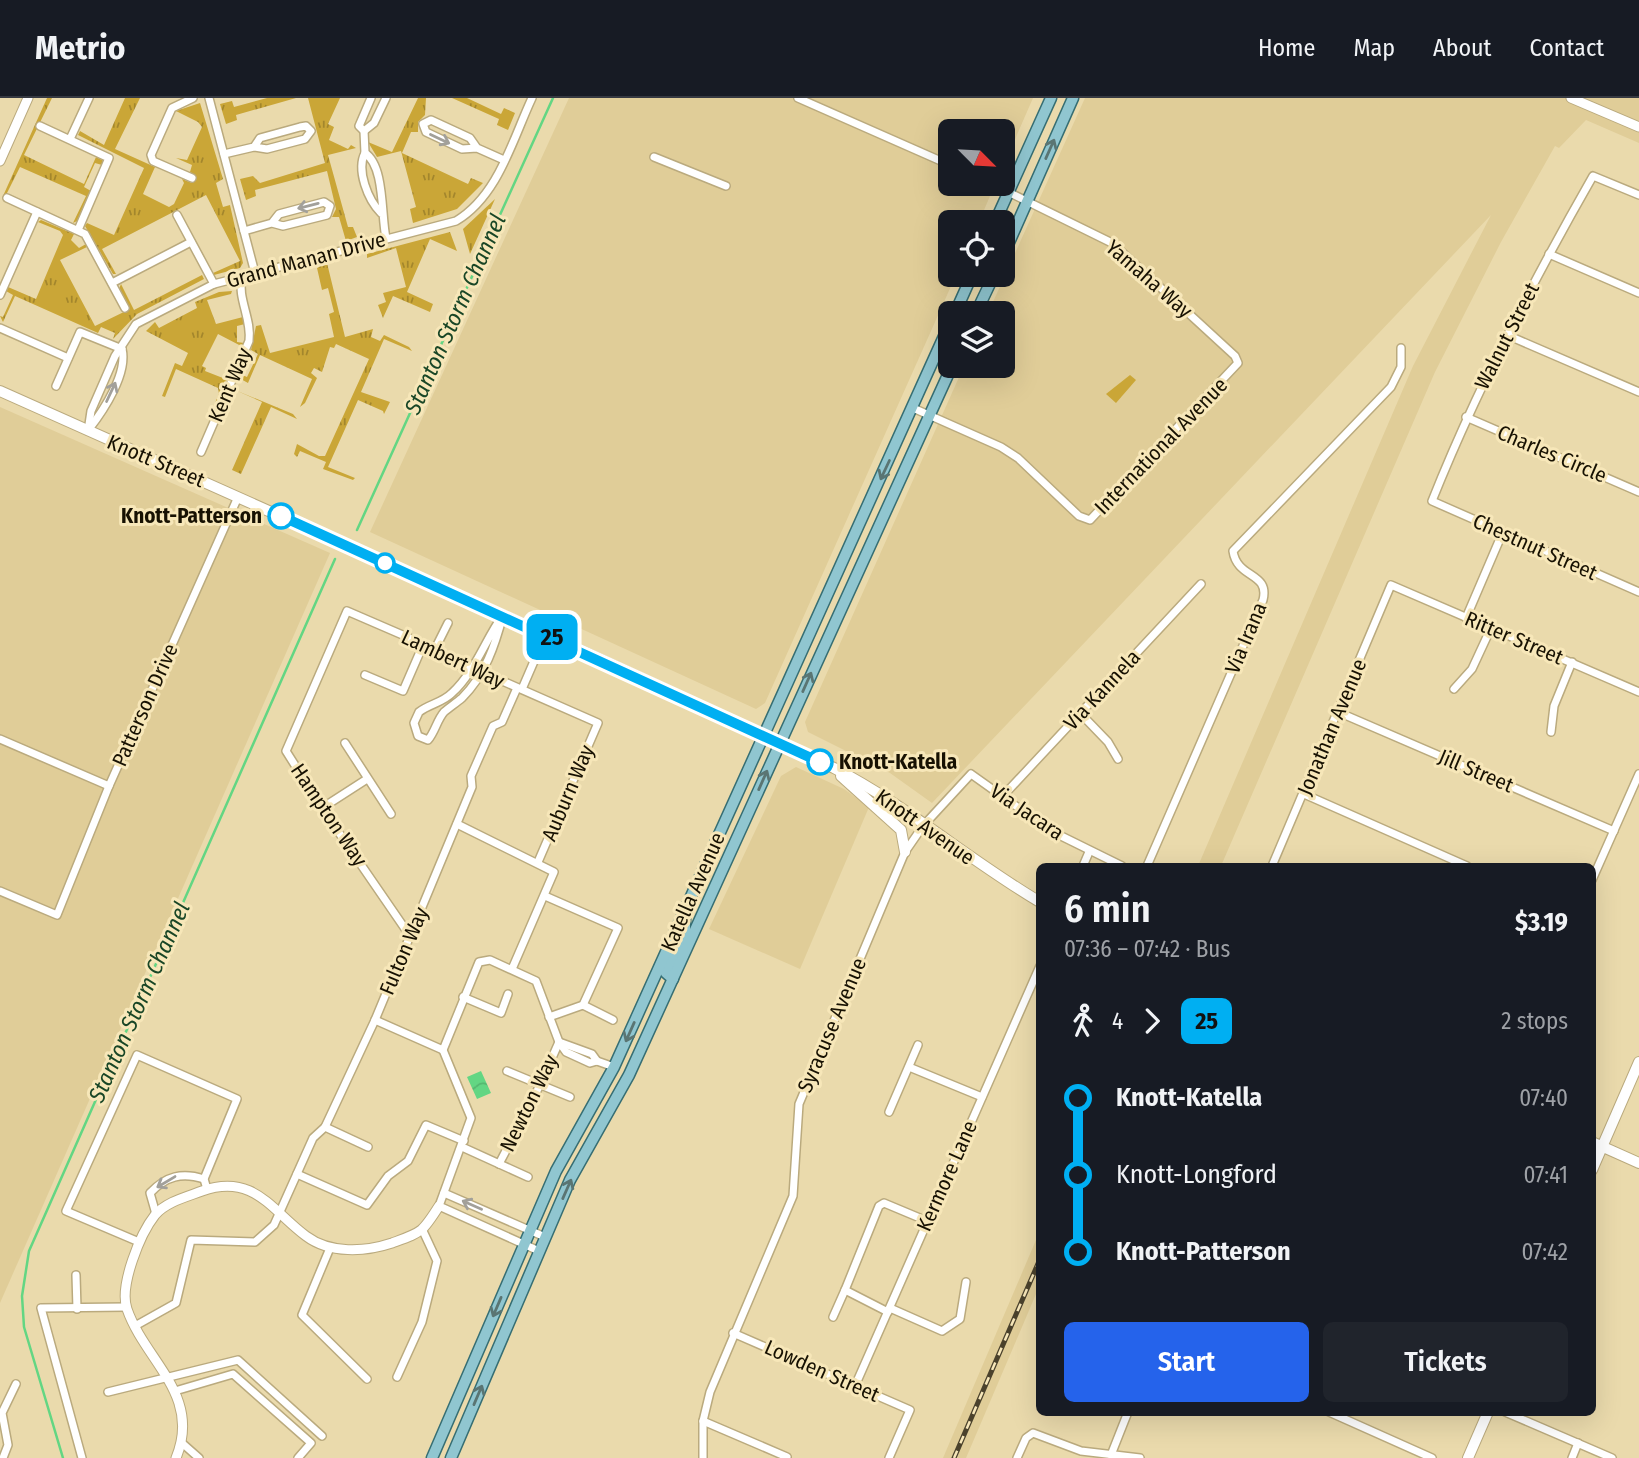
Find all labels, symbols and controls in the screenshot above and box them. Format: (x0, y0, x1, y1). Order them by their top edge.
text: Metrio (35, 28, 125, 68)
text: Home (1258, 34, 1315, 62)
text: Map (1353, 34, 1395, 62)
text: About (1433, 34, 1491, 62)
text: Contact (1529, 34, 1604, 62)
north arrow (938, 119, 1015, 196)
map controls (938, 119, 1015, 378)
one-way arrow (429, 132, 450, 146)
one-way arrow (1044, 139, 1057, 160)
one-way arrow (297, 200, 320, 213)
water label: Stanton Storm Channel (398, 210, 512, 419)
button: locate (938, 210, 1015, 287)
street label: Grand Manan Drive (224, 226, 388, 294)
street label: Yamaha Way (1100, 234, 1198, 324)
street label: Walnut Street (1469, 278, 1545, 394)
button: layers (938, 301, 1015, 378)
street label: Kent Way (203, 343, 258, 426)
street label: International Avenue (1089, 372, 1233, 520)
one-way arrow (105, 381, 118, 403)
street label: Charles Circle (1493, 419, 1611, 489)
street label: Knott Street (103, 429, 209, 493)
one-way arrow (878, 459, 891, 480)
place label: Knott-Patterson (121, 503, 262, 529)
marker: Knott-Patterson (268, 503, 294, 529)
street label: Chestnut Street (1469, 508, 1601, 586)
unlabelled marker (375, 553, 395, 573)
street label: Via Irana (1219, 598, 1273, 678)
street label: Ritter Street (1461, 606, 1567, 670)
line badge: 25 (520, 614, 584, 660)
text: 25 (541, 623, 563, 651)
street label: Lambert Way (397, 624, 509, 694)
street label: Patterson Drive (106, 640, 184, 770)
street label: Via Kannela (1058, 644, 1146, 736)
street label: Jonathan Avenue (1292, 655, 1372, 799)
one-way arrow (801, 671, 814, 693)
street label: Auburn Way (536, 740, 600, 845)
street label: Jill Street (1435, 744, 1517, 798)
marker: Knott-Katella (807, 749, 833, 775)
place label: Knott-Katella (839, 749, 957, 775)
street label: Hampton Way (285, 759, 373, 872)
one-way arrow (757, 770, 770, 791)
street label: Via Jacara (985, 778, 1069, 846)
street label: Knott Avenue (870, 783, 980, 871)
street label: Katella Avenue (655, 828, 731, 956)
text: 6 min (1064, 886, 1151, 932)
water label: Stanton Storm Channel (82, 898, 196, 1107)
street label: Fulton Way (374, 903, 434, 999)
text: $3.19 (1515, 907, 1568, 938)
text: 07:36 – 07:42 · Bus (1064, 935, 1230, 963)
street label: Syracuse Avenue (792, 954, 872, 1096)
icon: walk (1064, 1002, 1102, 1040)
icon: forward (1133, 1002, 1171, 1040)
text: 4 (1112, 1007, 1123, 1035)
text: 25 (1195, 1007, 1218, 1035)
text: 2 stops (1501, 1007, 1568, 1035)
one-way arrow (623, 1020, 636, 1042)
street label: Newton Way (494, 1050, 564, 1156)
text: Knott-Katella (1116, 1082, 1262, 1113)
text: 07:40 (1519, 1084, 1568, 1112)
street label: Kermore Lane (911, 1117, 983, 1235)
text: Knott-Longford (1116, 1159, 1277, 1190)
text: 07:41 (1523, 1161, 1568, 1189)
one-way arrow (156, 1175, 176, 1189)
one-way arrow (560, 1179, 574, 1200)
one-way arrow (462, 1198, 483, 1211)
text: Knott-Patterson (1116, 1236, 1291, 1267)
text: 07:42 (1521, 1238, 1568, 1266)
one-way arrow (490, 1295, 503, 1317)
button: Start (1064, 1322, 1309, 1402)
button: Tickets (1323, 1322, 1568, 1402)
street label: Lowden Street (761, 1334, 884, 1408)
one-way arrow (472, 1385, 485, 1406)

